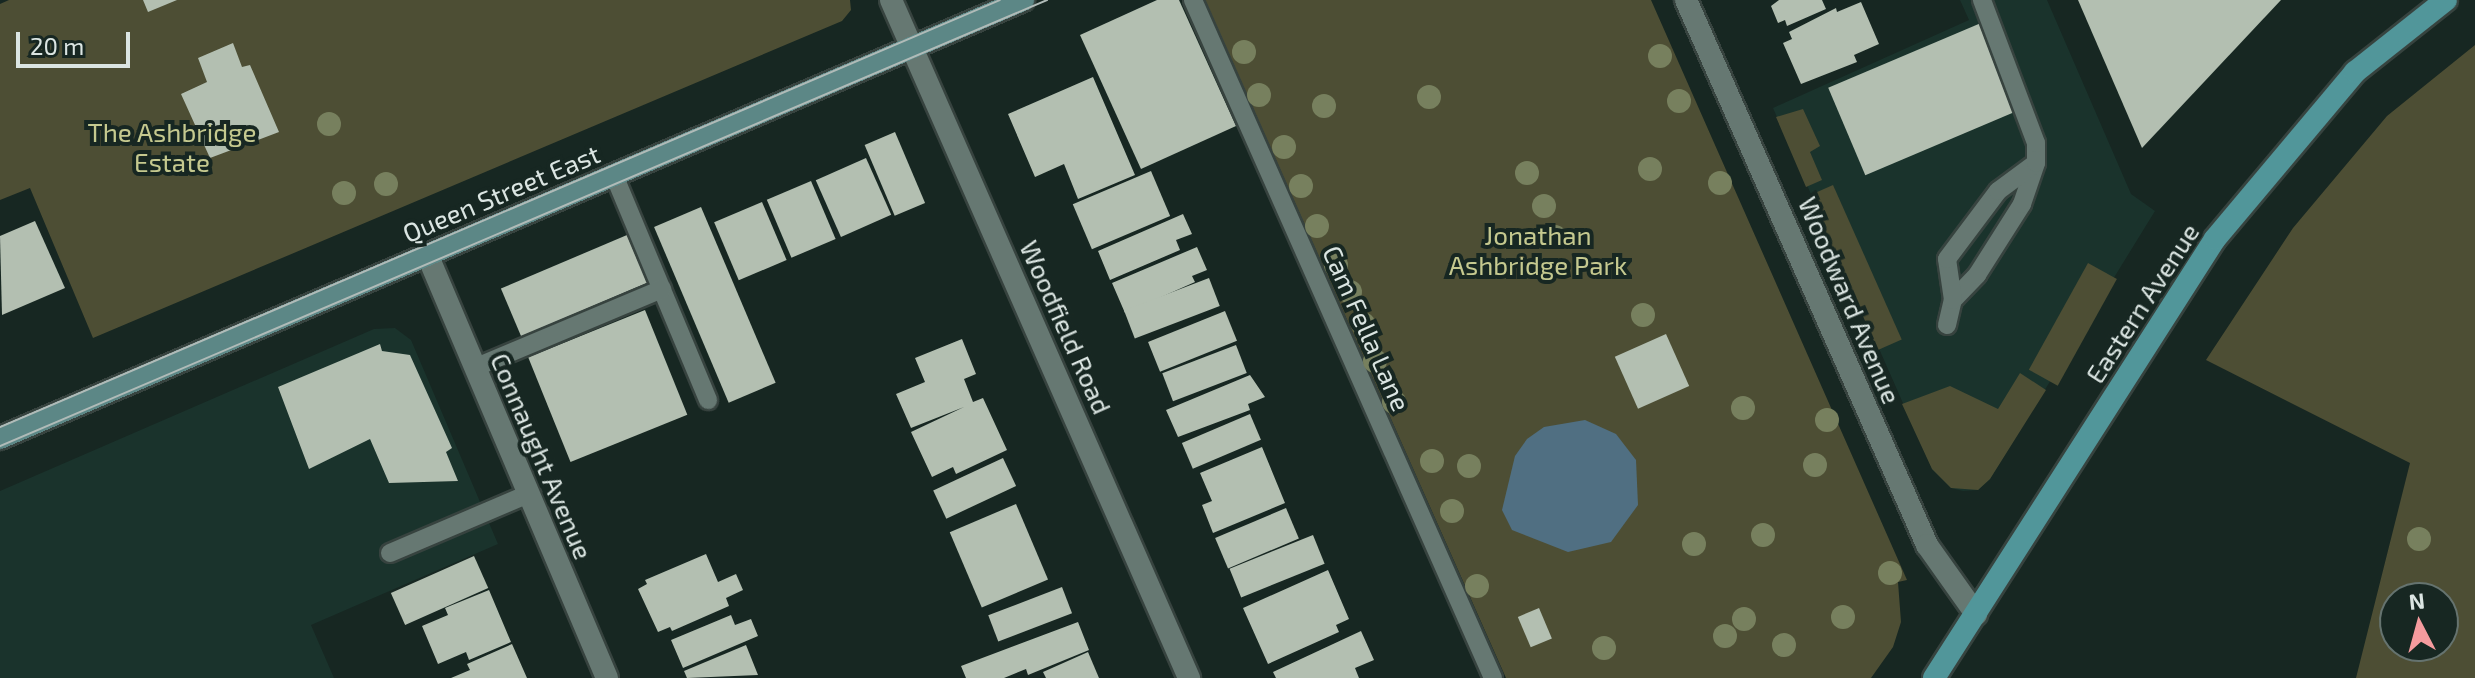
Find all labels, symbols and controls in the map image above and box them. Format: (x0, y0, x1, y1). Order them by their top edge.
scale bar (20, 16, 134, 66)
text: 20 m (30, 31, 84, 60)
park label: The Ashbridge Estate (87, 116, 257, 178)
street label: Queen Street East (398, 137, 604, 249)
street label: Woodward Avenue (1792, 192, 1908, 408)
street label: Eastern Avenue (2079, 217, 2205, 389)
park label: Jonathan Ashbridge Park (1449, 219, 1627, 280)
street label: Woodfield Road (1014, 235, 1118, 419)
street label: Cam Fella Lane (1317, 241, 1417, 415)
street label: Connaught Avenue (484, 348, 600, 564)
north arrow (2379, 582, 2459, 662)
text: N (2407, 586, 2426, 614)

